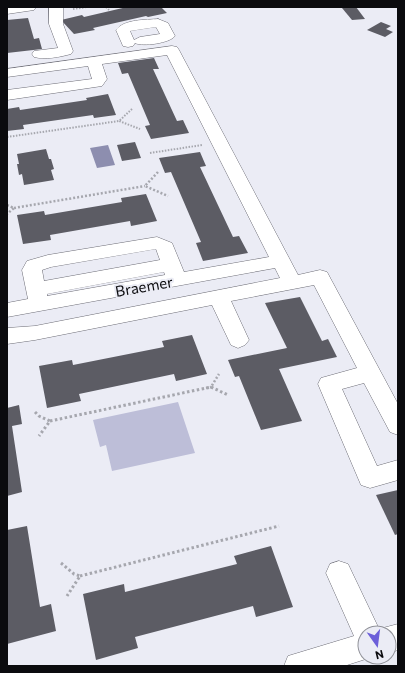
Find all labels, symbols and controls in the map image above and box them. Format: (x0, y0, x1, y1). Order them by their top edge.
street label: Braemer (114, 272, 174, 300)
north arrow (357, 625, 397, 665)
text: N (374, 648, 385, 662)

